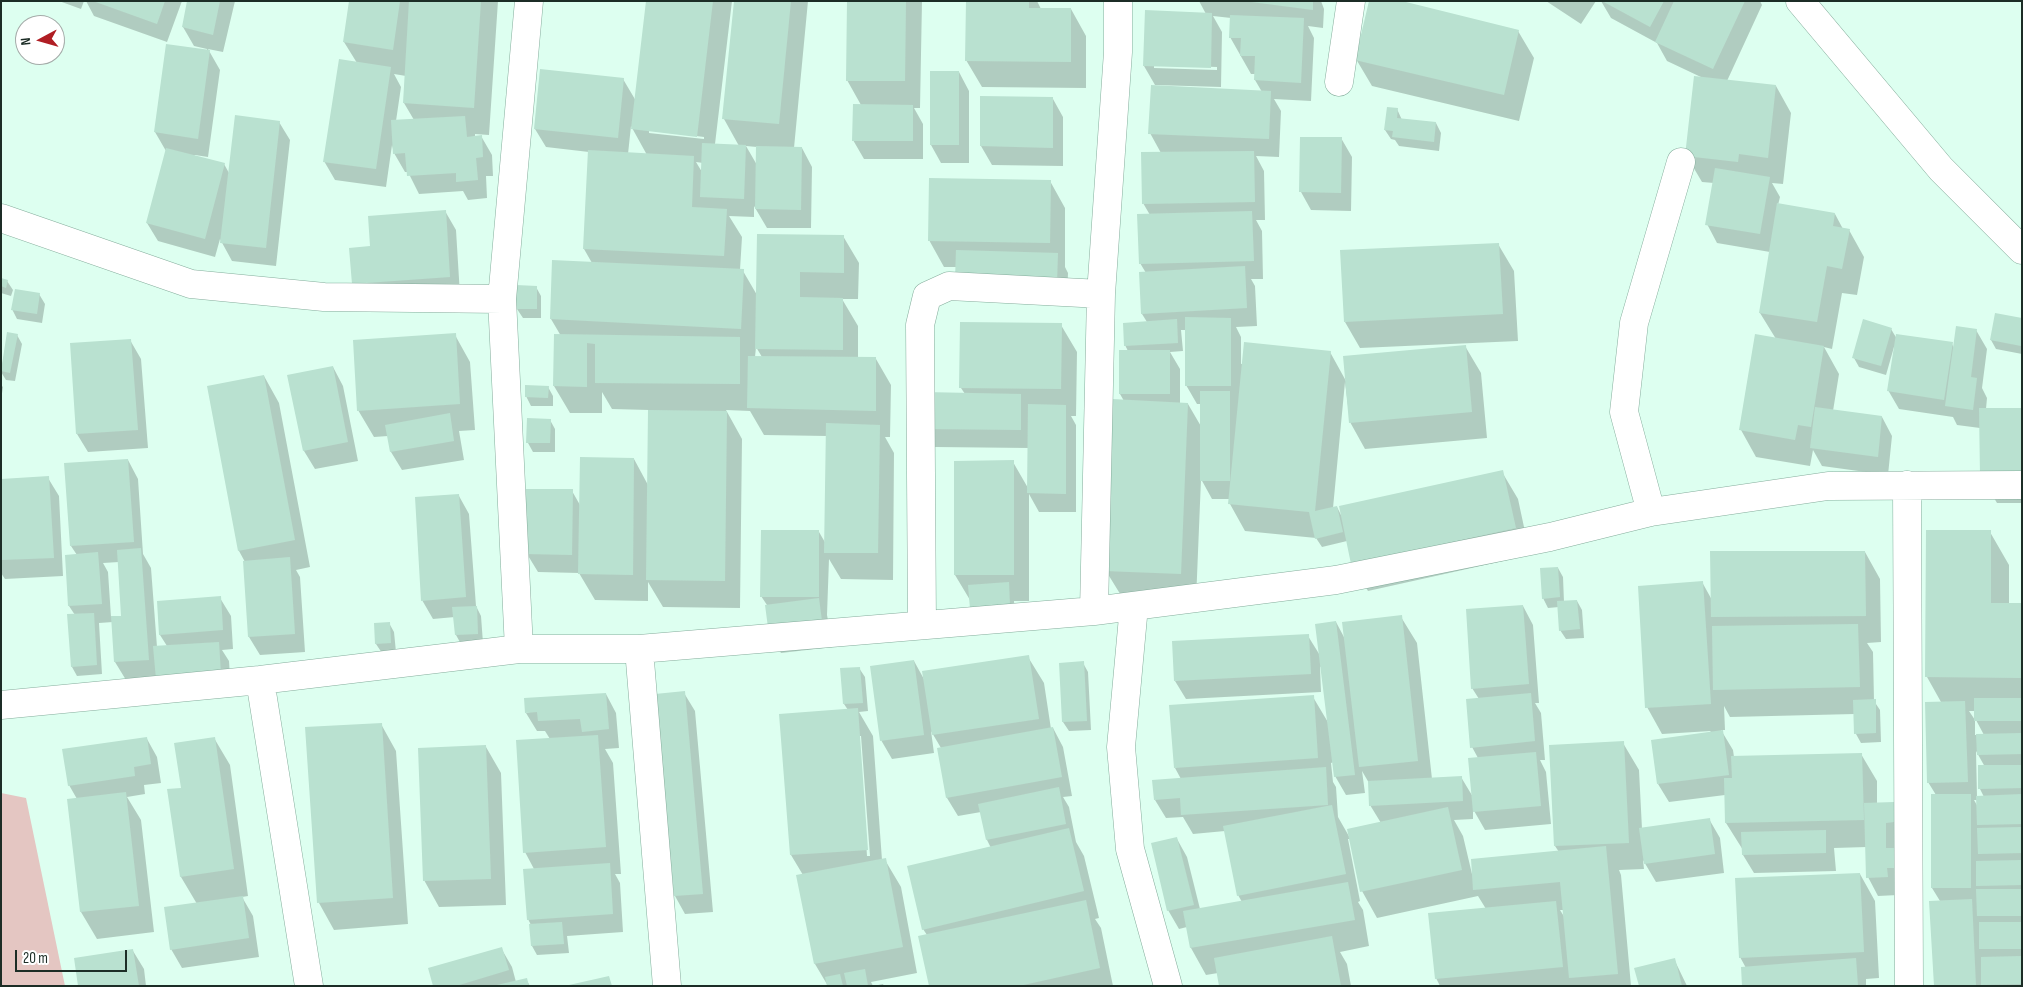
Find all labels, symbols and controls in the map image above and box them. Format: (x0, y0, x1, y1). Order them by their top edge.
north arrow (15, 15, 65, 65)
text: N (17, 37, 34, 46)
scale bar (18, 940, 130, 972)
text: 20 m (23, 949, 48, 968)

